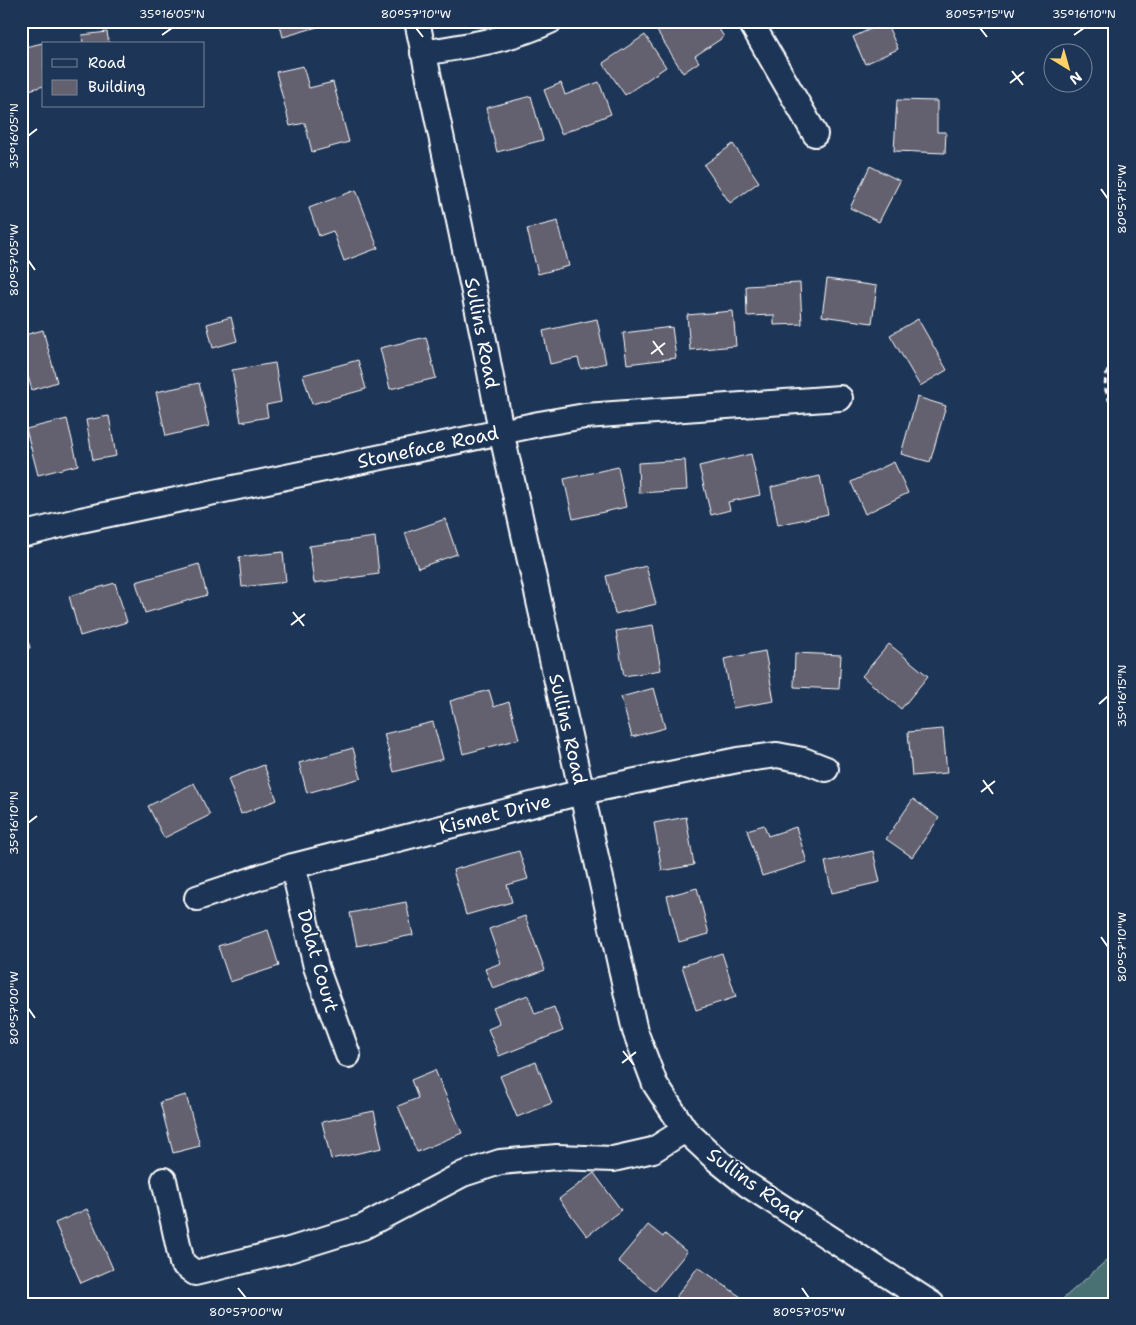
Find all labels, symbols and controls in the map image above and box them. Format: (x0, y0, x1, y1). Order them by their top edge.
text: 35°16'05"N (139, 6, 205, 22)
text: 80°57'10"W (381, 6, 451, 22)
text: 80°57'15"W (945, 6, 1015, 22)
text: 35°16'10"N (1052, 6, 1116, 22)
legend (42, 42, 205, 108)
north arrow (1044, 42, 1094, 92)
text: Road (88, 53, 126, 73)
text: N (1066, 68, 1086, 89)
text: Building (88, 77, 145, 97)
text: 35°16'05"N (6, 103, 22, 169)
text: 80°57'15"W (1114, 164, 1130, 234)
text: 80°57'05"W (6, 224, 22, 296)
street label: Sullins Road (459, 275, 505, 391)
street label: Stoneface Road (355, 420, 501, 474)
text: 35°16'15"N (1114, 665, 1130, 727)
street label: Sullins Road (543, 671, 593, 787)
street label: Kismet Drive (436, 788, 554, 840)
text: 35°16'10"N (6, 791, 22, 855)
street label: Dolat Court (291, 907, 345, 1015)
text: 80°57'10"W (1114, 912, 1130, 982)
text: 80°57'00"W (6, 971, 22, 1045)
street label: Sullins Road (702, 1142, 808, 1228)
text: 80°57'00"W (209, 1304, 283, 1320)
text: 80°57'05"W (773, 1304, 845, 1320)

